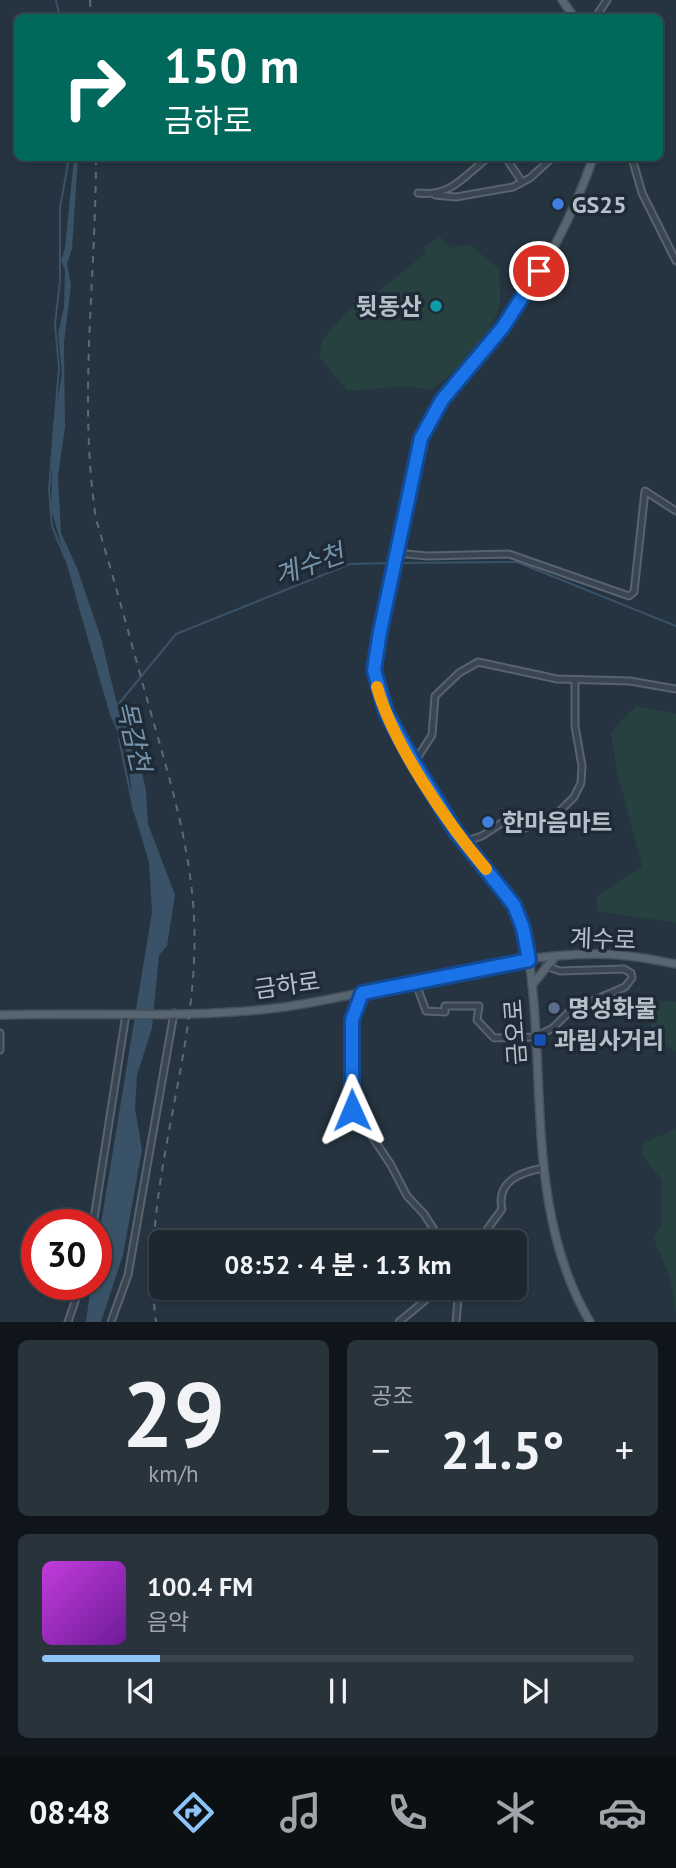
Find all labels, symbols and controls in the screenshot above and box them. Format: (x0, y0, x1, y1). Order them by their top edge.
text: 150 m (164, 33, 299, 97)
icon: right (49, 42, 140, 133)
text: 금하로 (164, 99, 252, 141)
place label: GS25 (572, 189, 627, 220)
marker: GS25 (550, 196, 566, 212)
pin (509, 241, 569, 301)
icon: arrive (520, 252, 558, 290)
place label: 뒷동산 (356, 291, 422, 322)
marker: 뒷동산 (428, 298, 444, 314)
water label: 계수천 (270, 535, 351, 592)
water label: 목감천 (110, 697, 159, 778)
place label: 한마음마트 (502, 807, 612, 838)
marker: 한마음마트 (480, 814, 496, 830)
street label: 계수로 (569, 922, 637, 956)
street label: 금하로 (252, 965, 322, 1005)
place label: 명성화물 (568, 993, 656, 1024)
street label: 금오로 (497, 998, 533, 1066)
marker: 명성화물 (546, 1000, 562, 1016)
place label: 과림사거리 (554, 1025, 664, 1056)
marker: 과림사거리 (532, 1032, 548, 1048)
position arrow (315, 1073, 389, 1147)
speed limit sign: 30 (21, 1209, 112, 1300)
text: 08:52 · 4 분 · 1.3 km (225, 1248, 451, 1281)
text: 29 (122, 1354, 225, 1472)
text: 공조 (371, 1381, 413, 1410)
text: 21.5° (441, 1416, 564, 1483)
text: − (371, 1425, 390, 1474)
text: + (615, 1425, 634, 1474)
text: km/h (148, 1459, 199, 1488)
text: 100.4 FM (147, 1570, 253, 1603)
text: 음악 (147, 1607, 189, 1636)
icon: previous (122, 1672, 160, 1710)
icon: pause (319, 1672, 357, 1710)
icon: next (516, 1672, 554, 1710)
icon: directions (169, 1788, 218, 1837)
icon: music (276, 1788, 325, 1837)
icon: phone (383, 1788, 432, 1837)
icon: climate (491, 1788, 540, 1837)
icon: car (598, 1788, 647, 1837)
text: 08:48 (29, 1791, 110, 1833)

